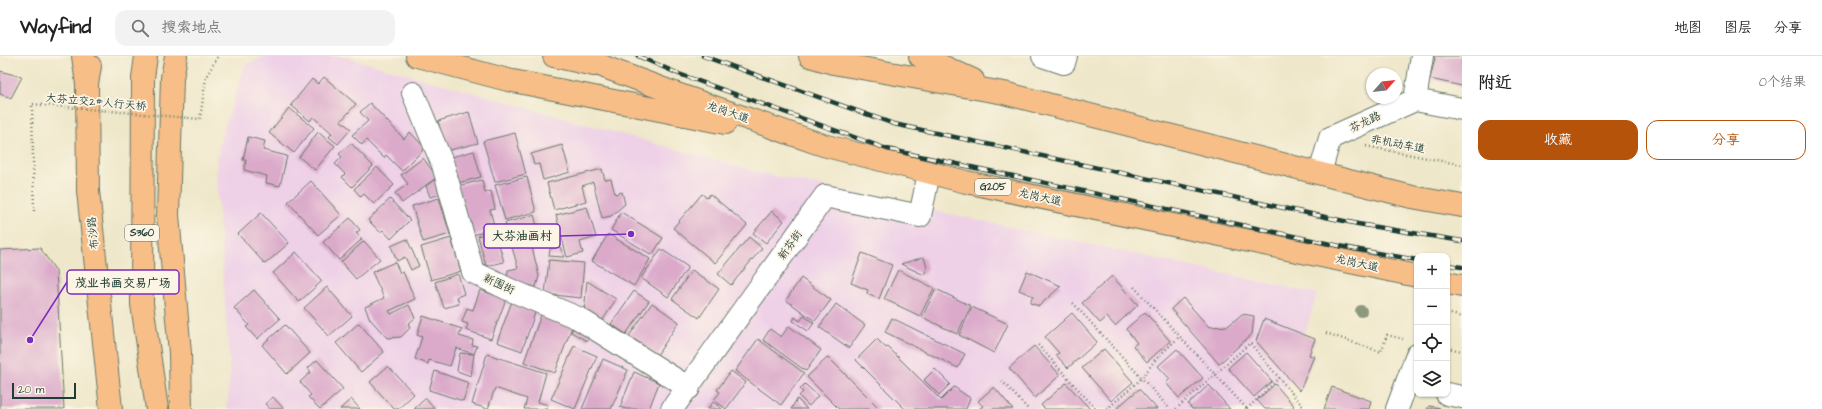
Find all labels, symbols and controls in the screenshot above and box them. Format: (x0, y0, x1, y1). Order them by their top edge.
search box (115, 10, 395, 46)
text: Wayfind (20, 14, 91, 41)
icon: search (129, 17, 151, 39)
text: 搜索地点 (161, 17, 221, 38)
text: 地图 (1674, 18, 1702, 38)
text: 图层 (1724, 18, 1752, 38)
text: 分享 (1774, 18, 1802, 38)
north arrow (1366, 68, 1402, 104)
text: 附近 (1478, 71, 1512, 95)
text: 0个结果 (1759, 73, 1806, 91)
street label: 大芬立交2#人行天桥 (45, 90, 147, 114)
street label: 龙岗大道 (705, 98, 751, 126)
street label: 芬龙路 (1347, 108, 1383, 136)
button: 收藏 (1478, 120, 1638, 160)
button: 分享 (1646, 120, 1806, 160)
street label: 非机动车道 (1370, 131, 1426, 157)
road number: G205 (975, 179, 1011, 195)
street label: 龙岗大道 (1017, 185, 1063, 209)
street label: 布沙路 (84, 216, 102, 250)
callout: 大芬油画村 (484, 224, 560, 248)
road number: S360 (125, 225, 159, 241)
street label: 新芬街 (774, 226, 806, 263)
text: 大芬油画村 (492, 228, 552, 245)
street label: 龙岗大道 (1334, 251, 1380, 275)
map controls (1414, 253, 1450, 397)
button: + (1414, 253, 1450, 289)
callout: 茂业书画交易广场 (67, 270, 179, 294)
street label: 新围街 (481, 270, 518, 298)
text: 茂业书画交易广场 (75, 275, 171, 292)
button: − (1414, 289, 1450, 325)
button: locate (1414, 325, 1450, 361)
button: layers (1414, 361, 1450, 397)
scale bar (12, 381, 76, 400)
text: 20 m (18, 382, 44, 397)

